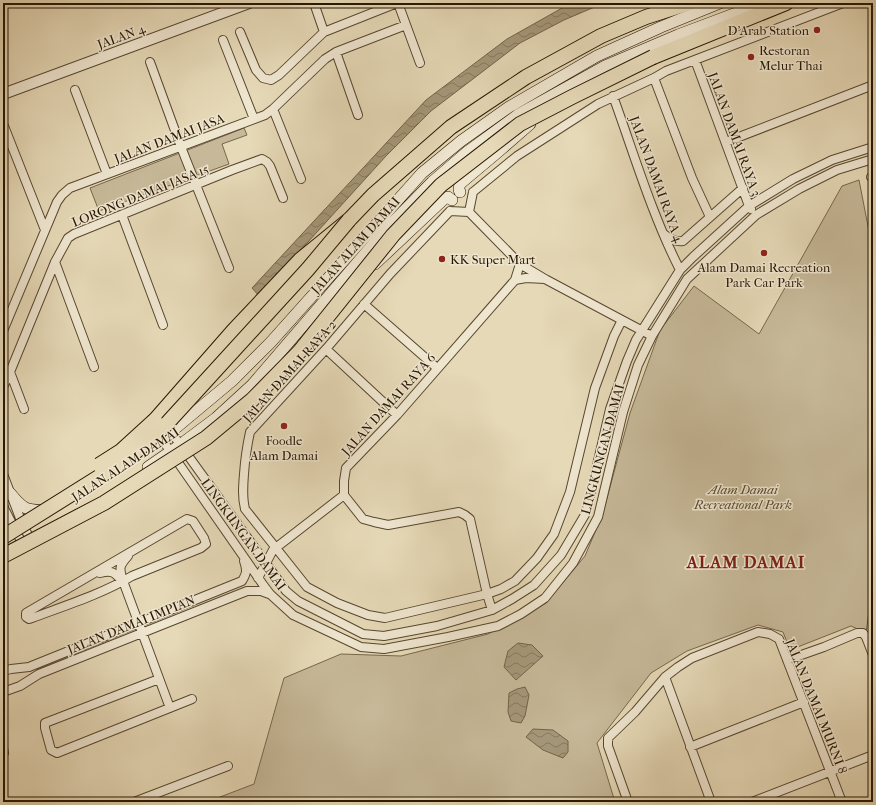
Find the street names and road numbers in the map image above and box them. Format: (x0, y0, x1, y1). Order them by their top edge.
street label: JALAN 4 (94, 21, 148, 52)
street label: JALAN DAMAI RAYA 3 (705, 69, 764, 198)
street label: JALAN DAMAI JASA (111, 110, 227, 167)
street label: JALAN DAMAI RAYA 4 (626, 113, 687, 245)
street label: LORONG DAMAI JASA 15 (69, 161, 211, 230)
street label: JALAN ALAM DAMAI (307, 194, 403, 298)
street label: JALAN DAMAI RAYA 2 (239, 317, 339, 426)
street label: JALAN DAMAI RAYA 6 (338, 349, 439, 459)
street label: LINGKUNGAN DAMAI (578, 382, 627, 516)
street label: JALAN ALAM DAMAI (68, 424, 182, 505)
street label: LINGKUNGAN DAMAI (198, 475, 289, 593)
street label: JALAN DAMAI IMPIAN (64, 592, 197, 657)
street label: JALAN DAMAI MURNI 8 (782, 636, 851, 776)

